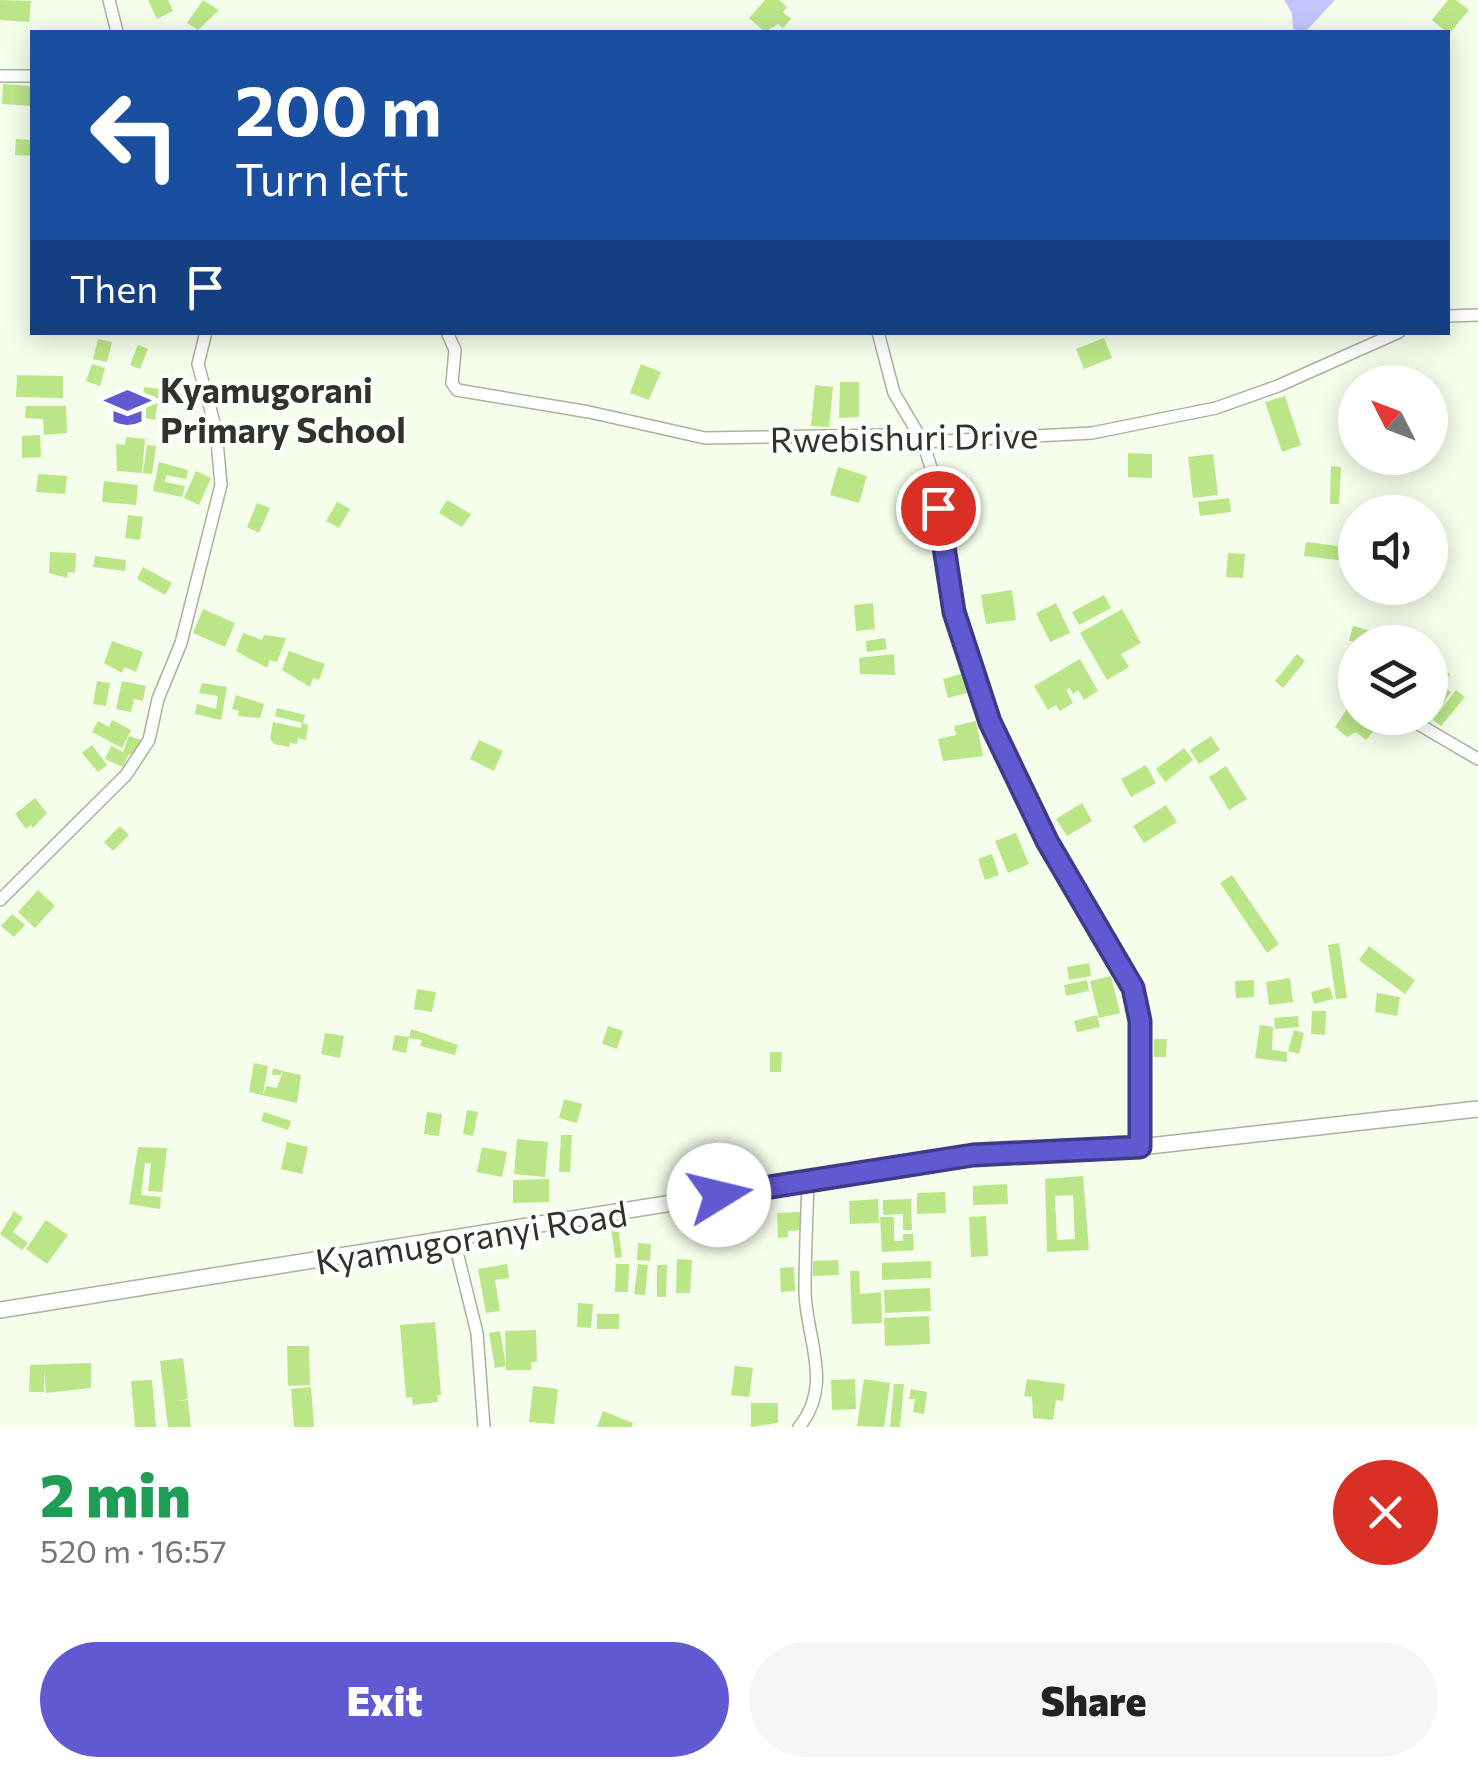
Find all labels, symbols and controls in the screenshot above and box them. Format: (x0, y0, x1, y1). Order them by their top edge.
text: 200 m (235, 65, 442, 150)
icon: left (70, 70, 200, 200)
text: Turn left (235, 150, 409, 205)
icon: arrive (178, 260, 233, 315)
text: Then (70, 264, 158, 311)
north arrow (1338, 365, 1448, 475)
map controls (1338, 365, 1448, 735)
place label: Kyamugorani Primary School (160, 367, 406, 450)
school or university icon: Kyamugorani Primary School (103, 384, 151, 432)
street label: Rwebishuri Drive (769, 412, 1039, 460)
pin (896, 466, 981, 551)
icon: arrive (911, 481, 966, 536)
button: sound (1338, 495, 1448, 605)
button: layers (1338, 625, 1448, 735)
position arrow (667, 1143, 771, 1247)
street label: Kyamugoranyi Road (312, 1190, 630, 1282)
text: 2 min (40, 1456, 191, 1529)
button: close (1333, 1460, 1438, 1565)
text: 520 m · 16:57 (40, 1530, 227, 1570)
button: Exit (40, 1642, 729, 1757)
button: Share (749, 1642, 1438, 1757)

